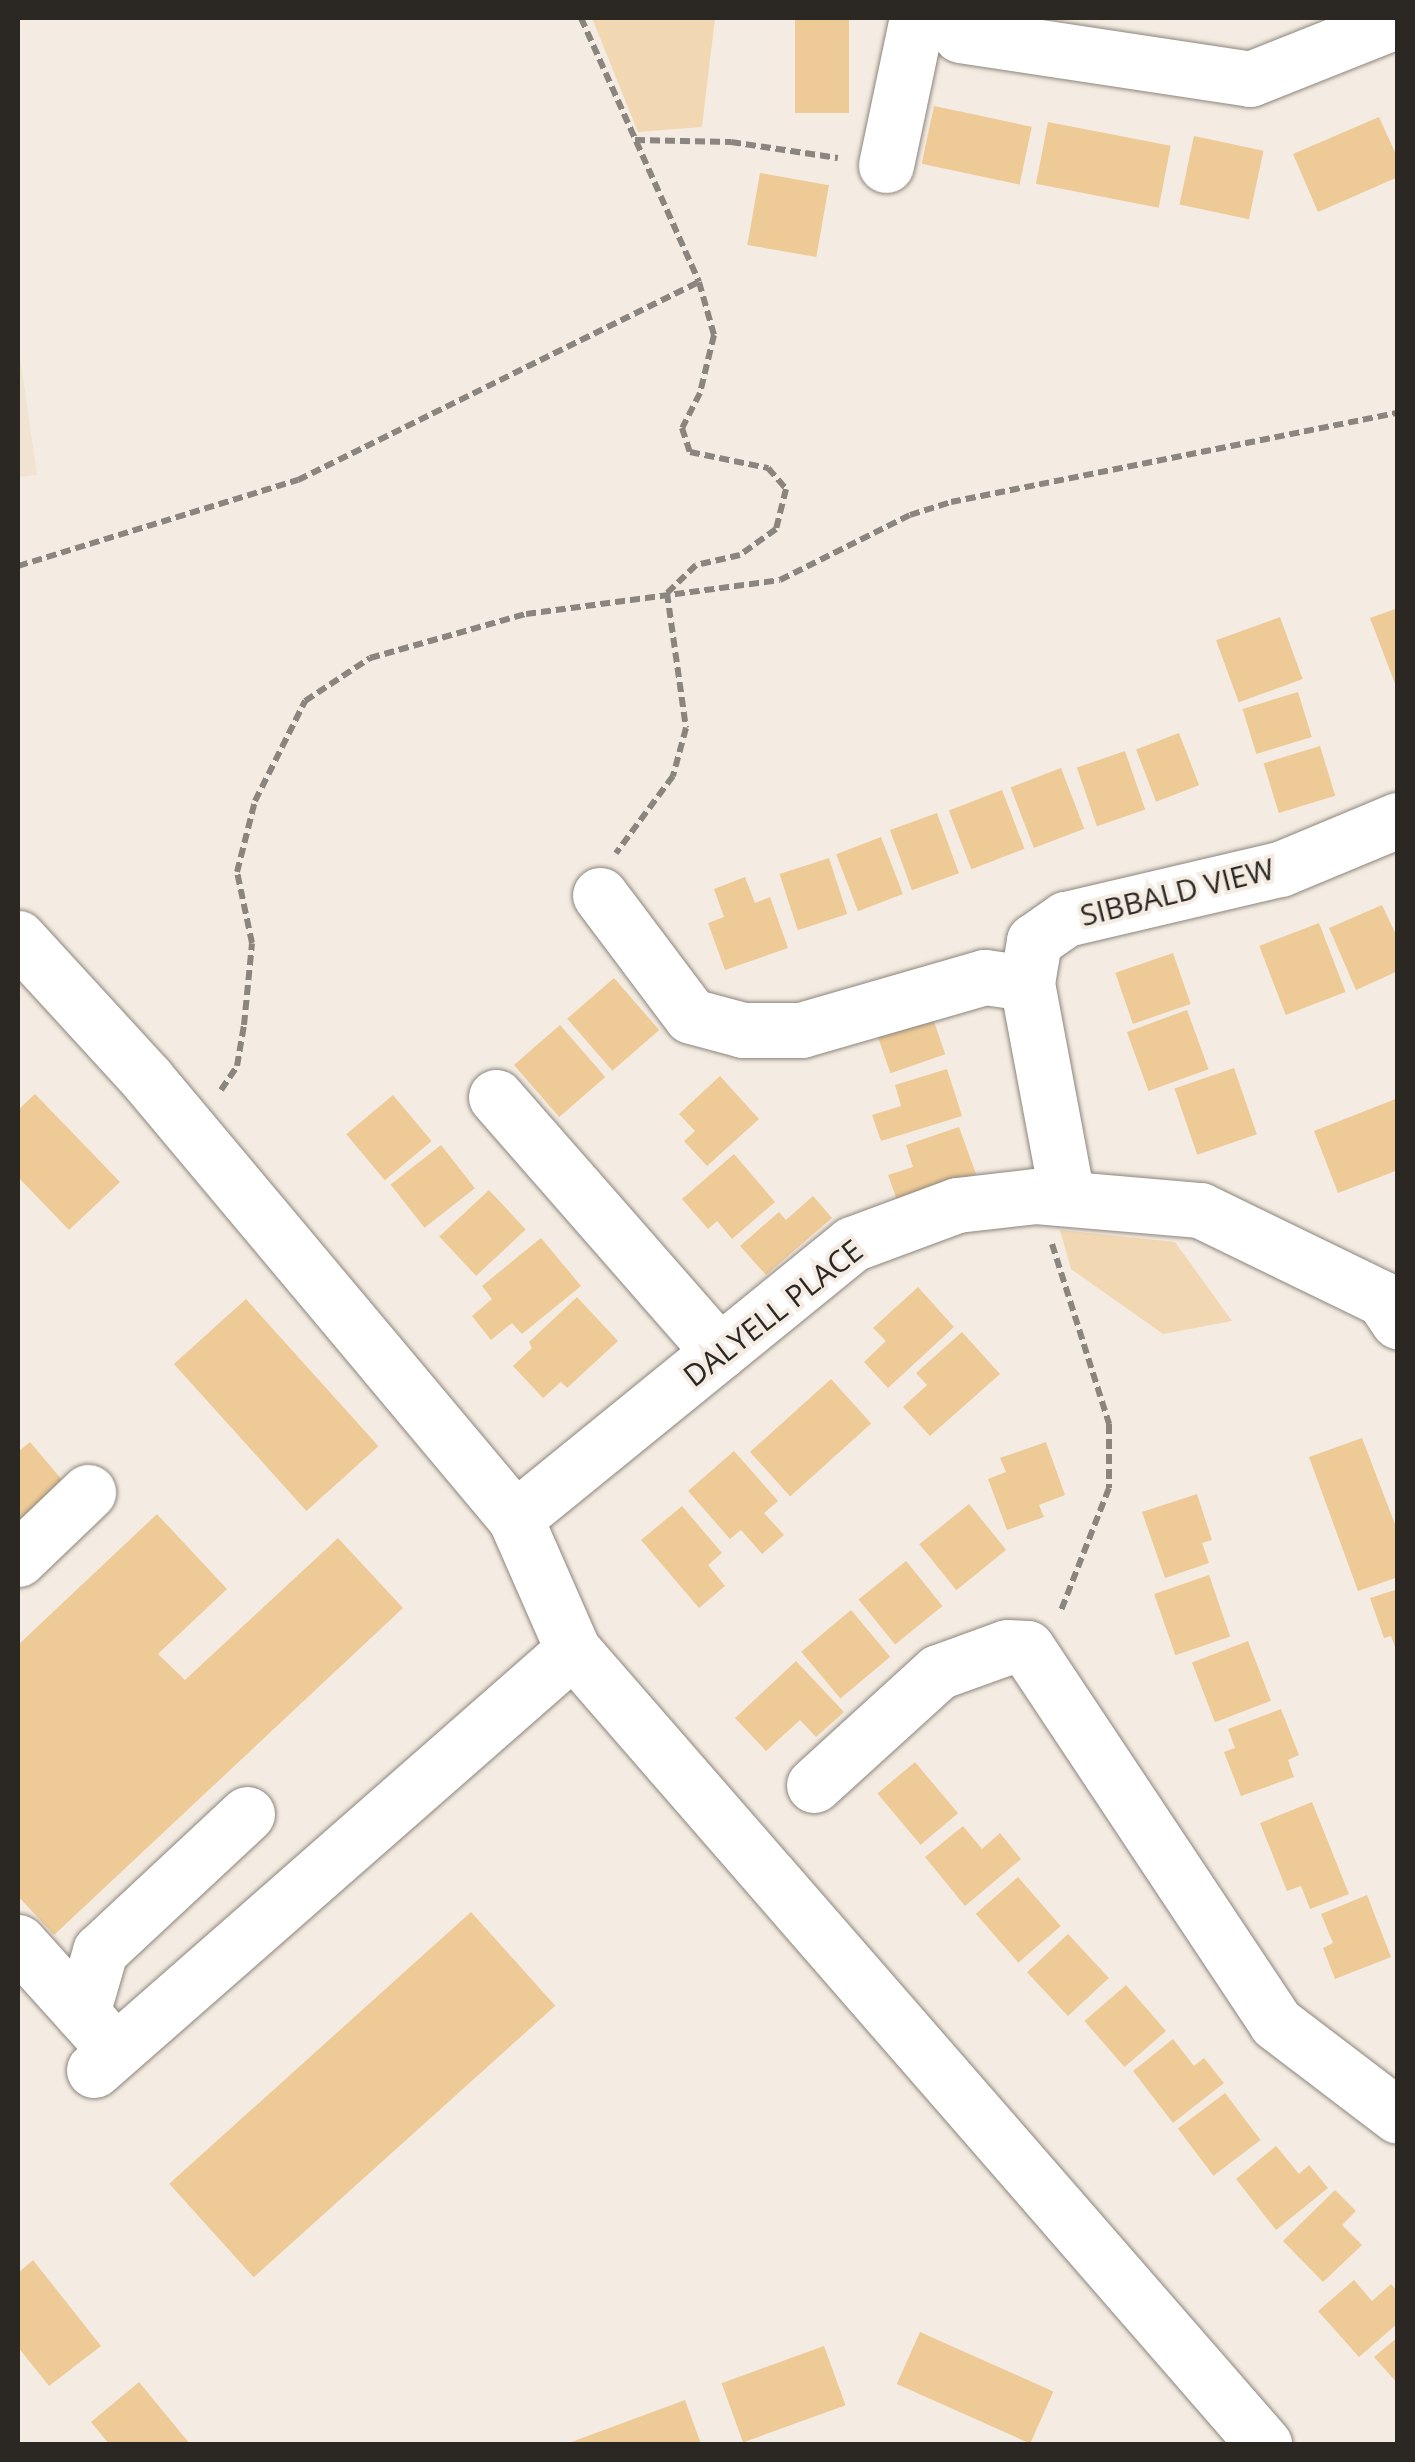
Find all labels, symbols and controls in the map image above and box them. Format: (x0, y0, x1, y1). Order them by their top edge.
street label: SIBBALD VIEW (1076, 851, 1278, 933)
street label: DALYELL PLACE (676, 1232, 870, 1394)

